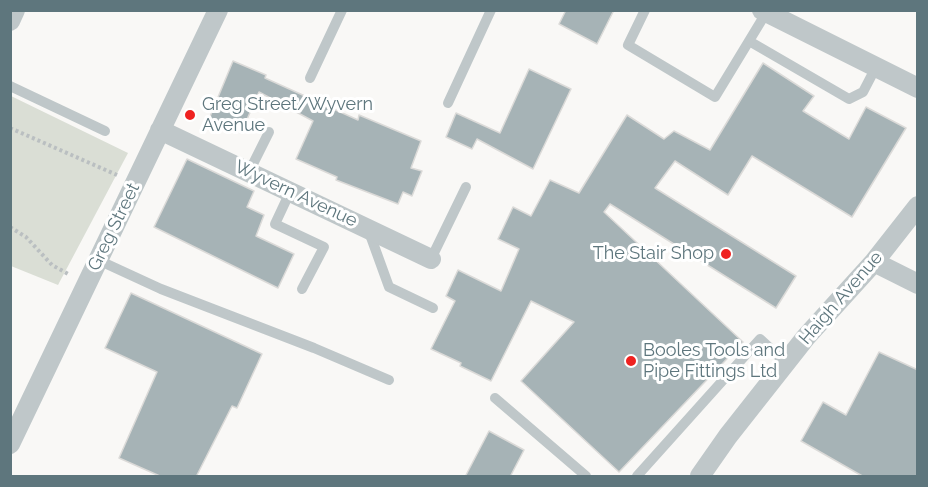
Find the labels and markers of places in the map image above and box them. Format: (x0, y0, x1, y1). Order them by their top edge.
place label: Greg Street/Wyvern Avenue (202, 94, 373, 136)
marker: Greg Street/Wyvern Avenue (183, 108, 197, 122)
place label: The Stair Shop (593, 243, 714, 265)
marker: The Stair Shop (719, 247, 733, 261)
place label: Booles Tools and Pipe Fittings Ltd (643, 340, 785, 382)
marker: Booles Tools and Pipe Fittings Ltd (624, 354, 638, 368)

